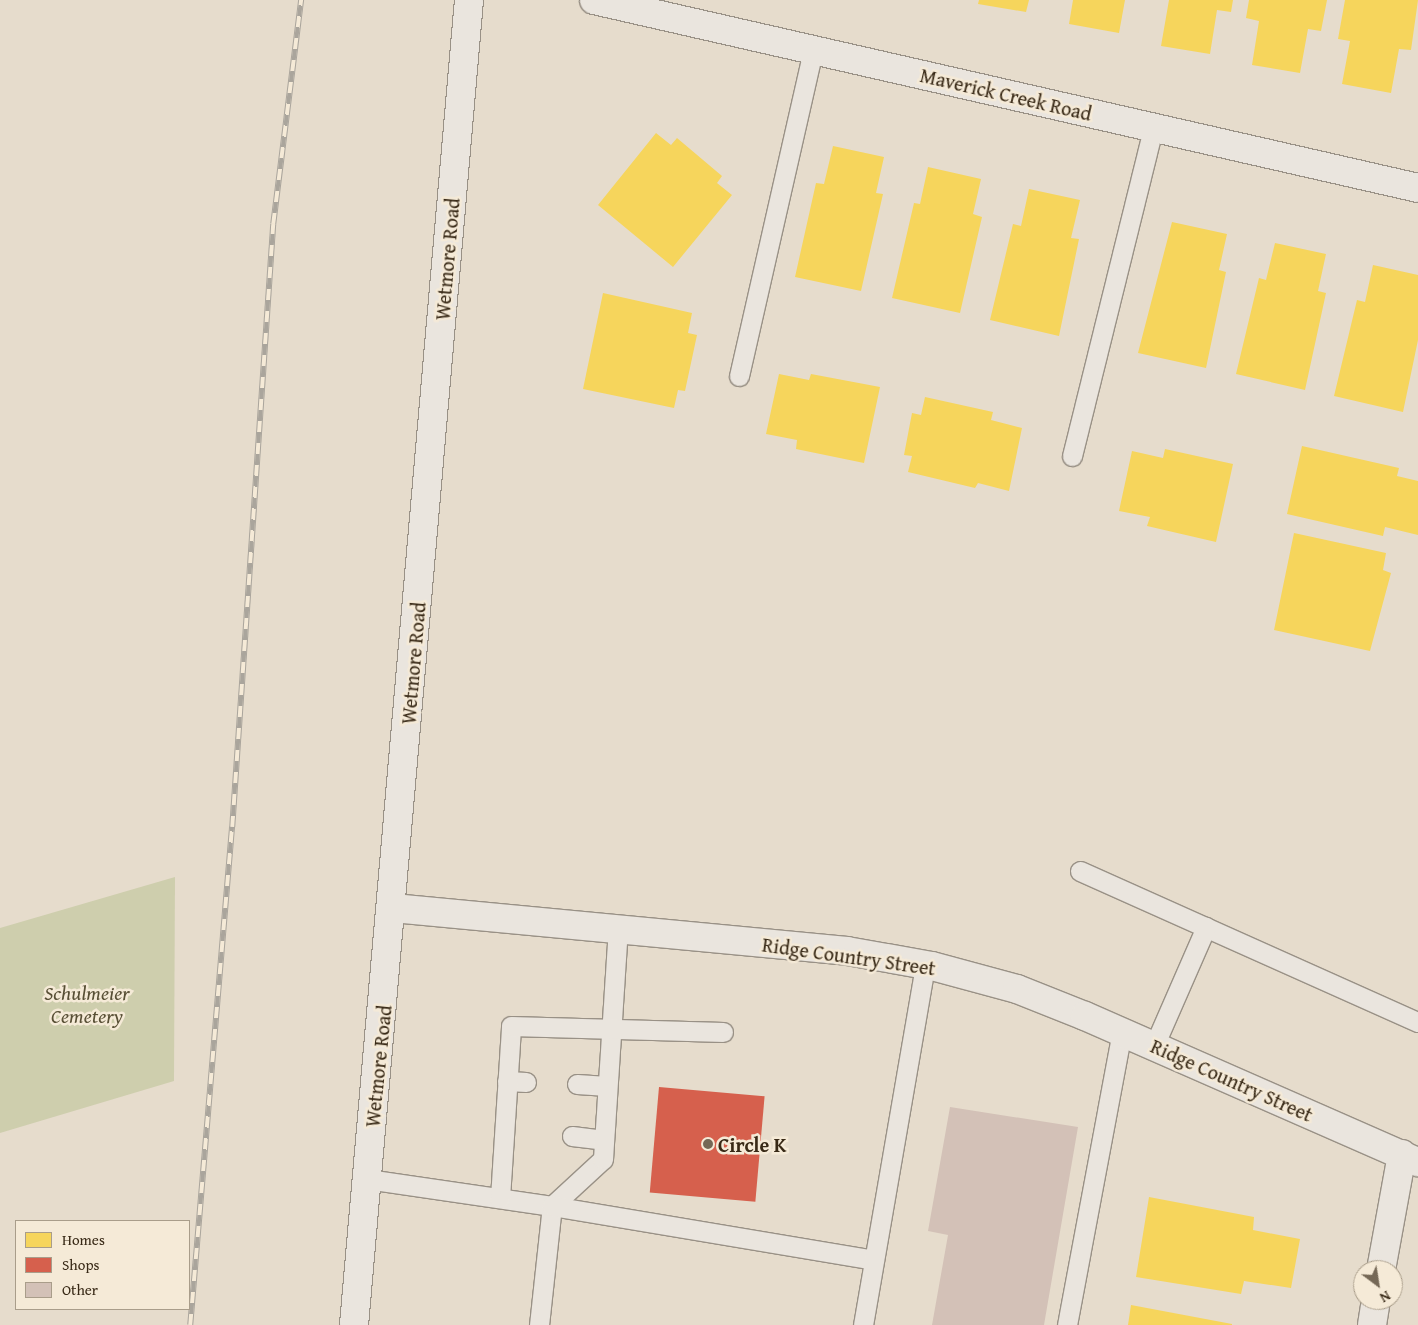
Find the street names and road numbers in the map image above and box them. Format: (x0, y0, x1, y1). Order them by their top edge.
street label: Maverick Creek Road (918, 63, 1094, 125)
street label: Wetmore Road (430, 197, 464, 321)
street label: Wetmore Road (396, 601, 430, 725)
street label: Ridge Country Street (761, 932, 937, 980)
street label: Wetmore Road (360, 1004, 396, 1128)
street label: Ridge Country Street (1147, 1033, 1317, 1127)

